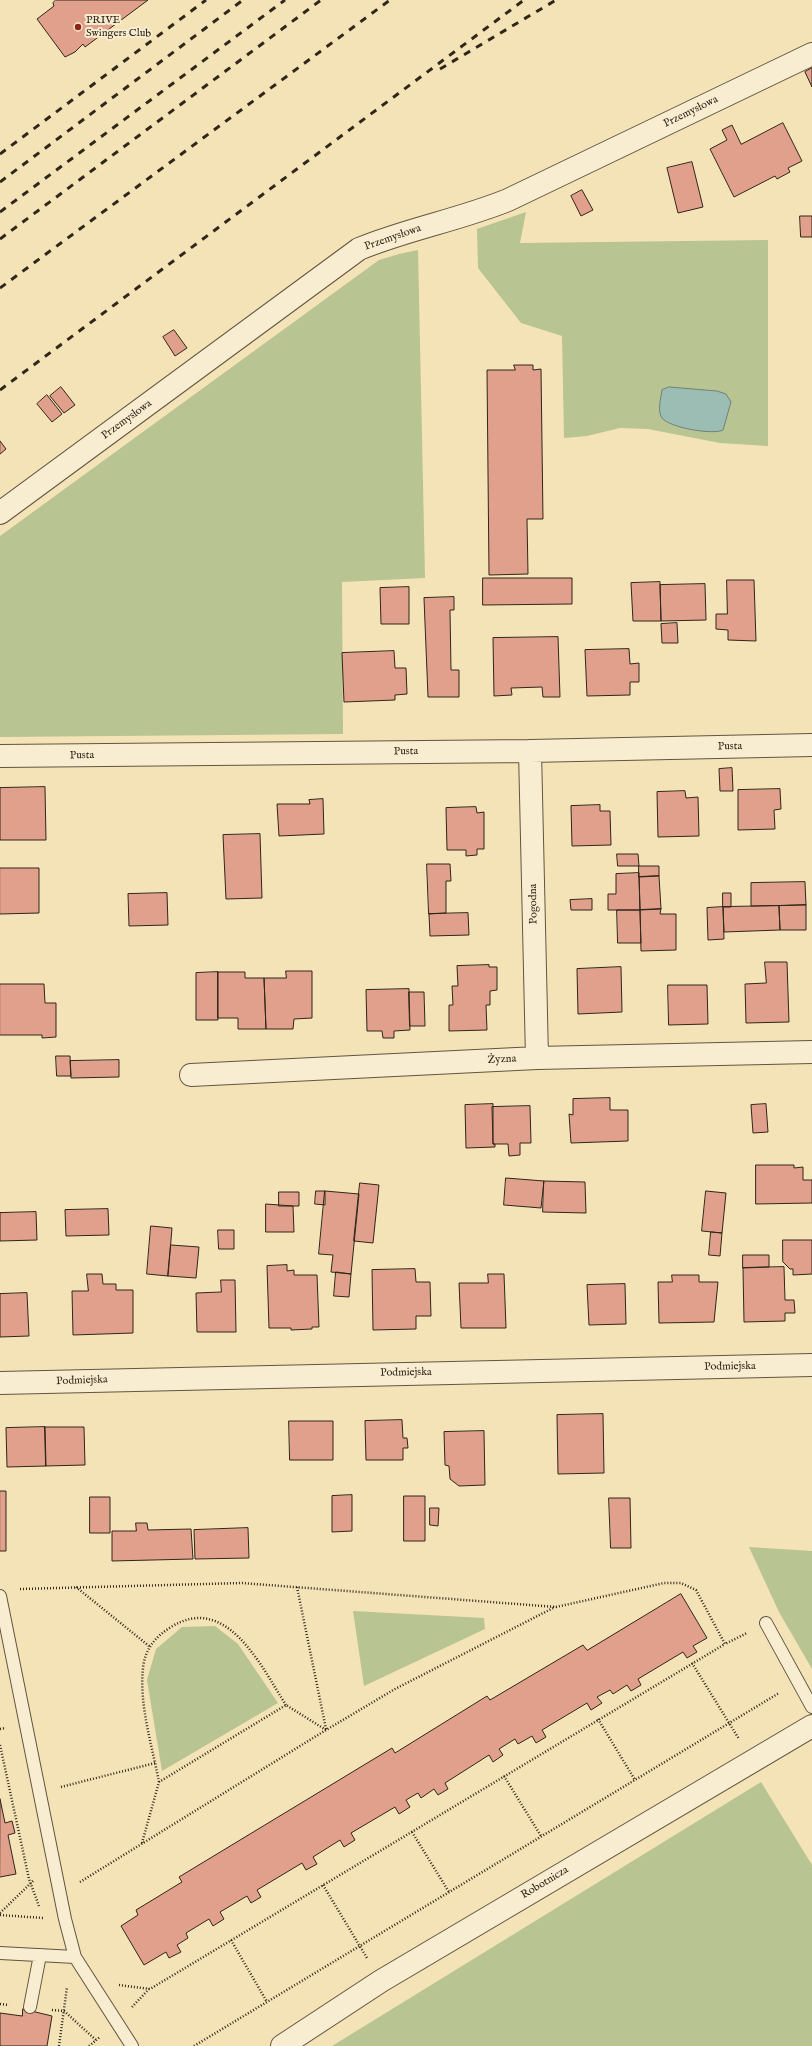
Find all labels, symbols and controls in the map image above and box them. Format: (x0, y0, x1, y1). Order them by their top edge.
place label: PRIVE Swingers Club (86, 14, 151, 40)
marker: PRIVE Swingers Club (73, 22, 83, 32)
street label: Przemysłowa (662, 93, 720, 131)
street label: Przemysłowa (363, 222, 423, 254)
street label: Przemysłowa (99, 397, 155, 443)
street label: Pusta (718, 740, 742, 754)
street label: Pusta (394, 745, 418, 759)
street label: Pusta (70, 749, 94, 763)
street label: Pogodna (527, 884, 541, 924)
street label: Żyzna (487, 1053, 517, 1067)
street label: Podmiejska (704, 1360, 756, 1374)
street label: Podmiejska (380, 1366, 432, 1380)
street label: Podmiejska (56, 1374, 108, 1388)
street label: Robotnicza (519, 1864, 571, 1902)

